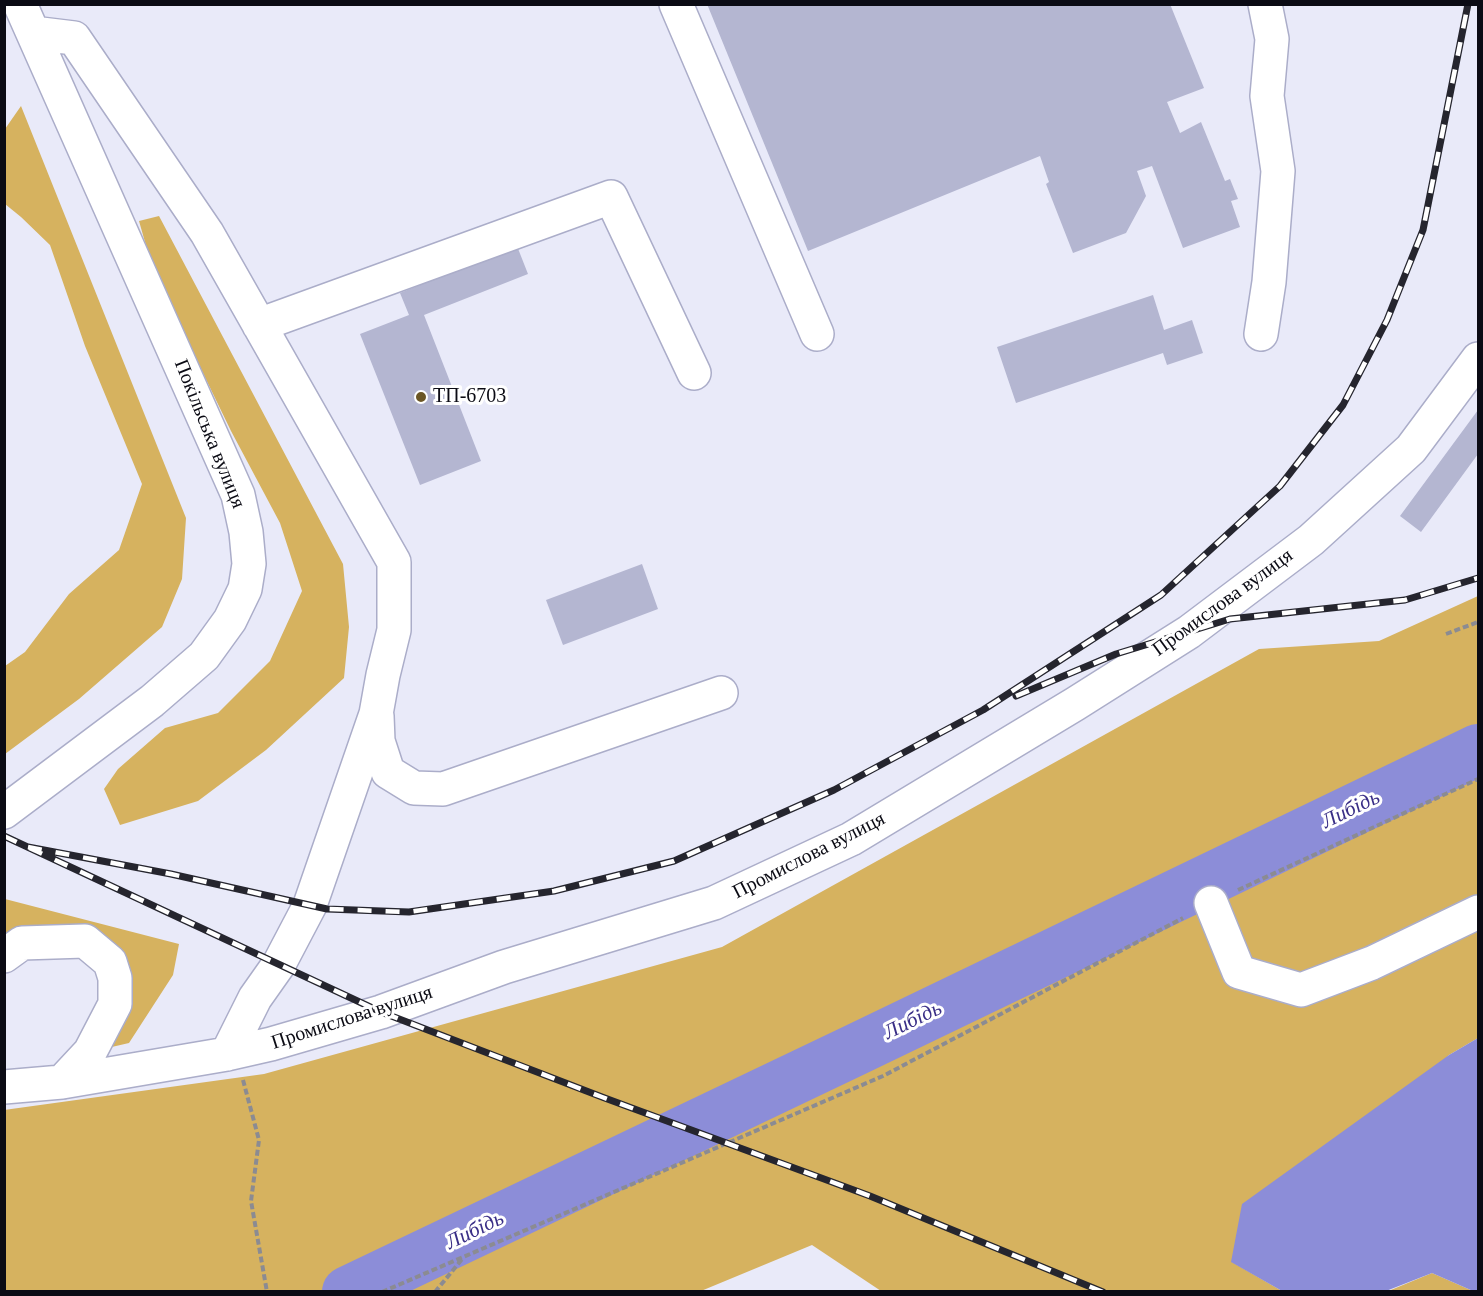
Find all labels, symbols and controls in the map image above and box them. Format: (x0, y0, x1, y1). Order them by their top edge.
street label: Покільська вулиця (168, 356, 250, 512)
place label: ТП-6703 (433, 385, 506, 409)
marker: ТП-6703 (414, 390, 428, 404)
street label: Промислова вулиця (1148, 544, 1298, 662)
water label: Либідь (1318, 785, 1384, 835)
street label: Промислова вулиця (729, 807, 889, 905)
street label: Промислова вулиця (268, 981, 436, 1055)
water label: Либідь (880, 996, 946, 1046)
water label: Либідь (442, 1206, 508, 1256)

